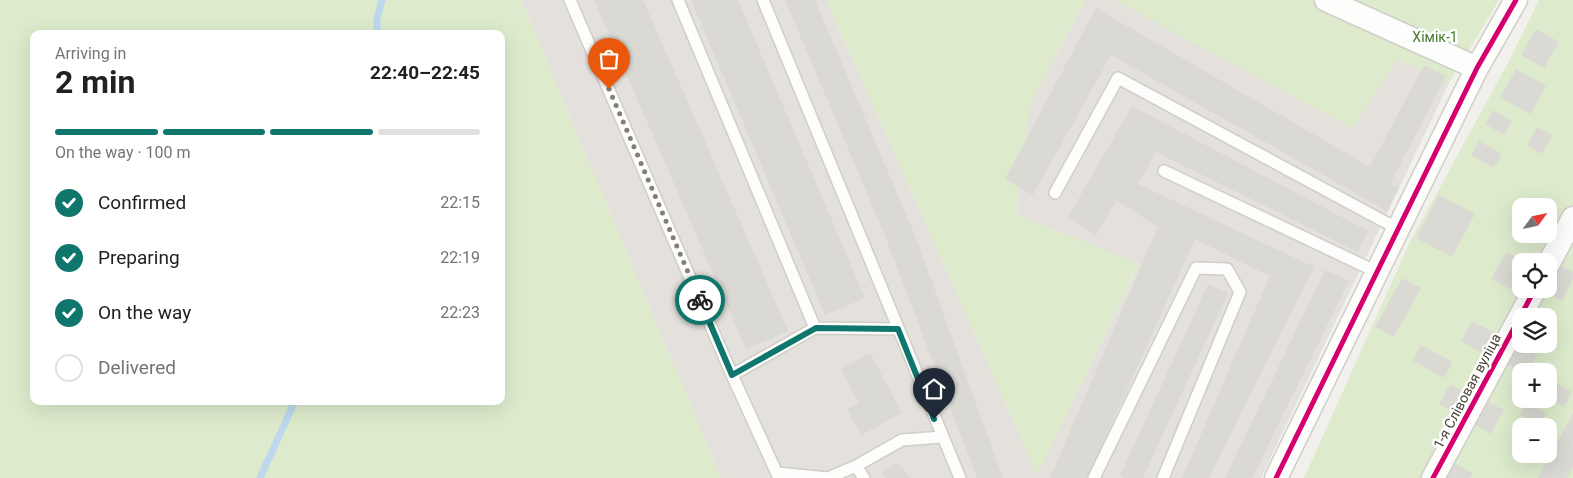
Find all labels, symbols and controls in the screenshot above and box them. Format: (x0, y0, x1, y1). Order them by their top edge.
park label: Хімік-1 (1412, 29, 1458, 45)
pin (588, 38, 630, 89)
text: Arriving in (55, 44, 126, 63)
icon: bag (595, 45, 623, 73)
text: 22:40–22:45 (370, 61, 480, 84)
text: 2 min (55, 63, 135, 101)
text: On the way · 100 m (55, 143, 191, 162)
icon: check (55, 189, 83, 217)
text: Confirmed (98, 191, 186, 214)
text: 22:15 (440, 193, 480, 212)
north arrow (1512, 198, 1558, 242)
map controls (1512, 198, 1557, 463)
icon: check (55, 244, 83, 272)
text: Preparing (98, 246, 180, 269)
text: 22:19 (440, 248, 480, 267)
button: locate (1512, 253, 1557, 298)
courier (675, 275, 725, 325)
icon: bike (686, 286, 714, 314)
icon: check (55, 299, 83, 327)
text: On the way (98, 301, 191, 324)
text: 22:23 (440, 303, 480, 322)
button: layers (1512, 308, 1557, 353)
street label: 1-я Слівовая вуліца (1430, 331, 1504, 451)
text: Delivered (98, 356, 176, 379)
button: + (1512, 363, 1557, 408)
pin (913, 368, 955, 419)
icon: home (920, 375, 948, 403)
button: − (1512, 418, 1557, 463)

